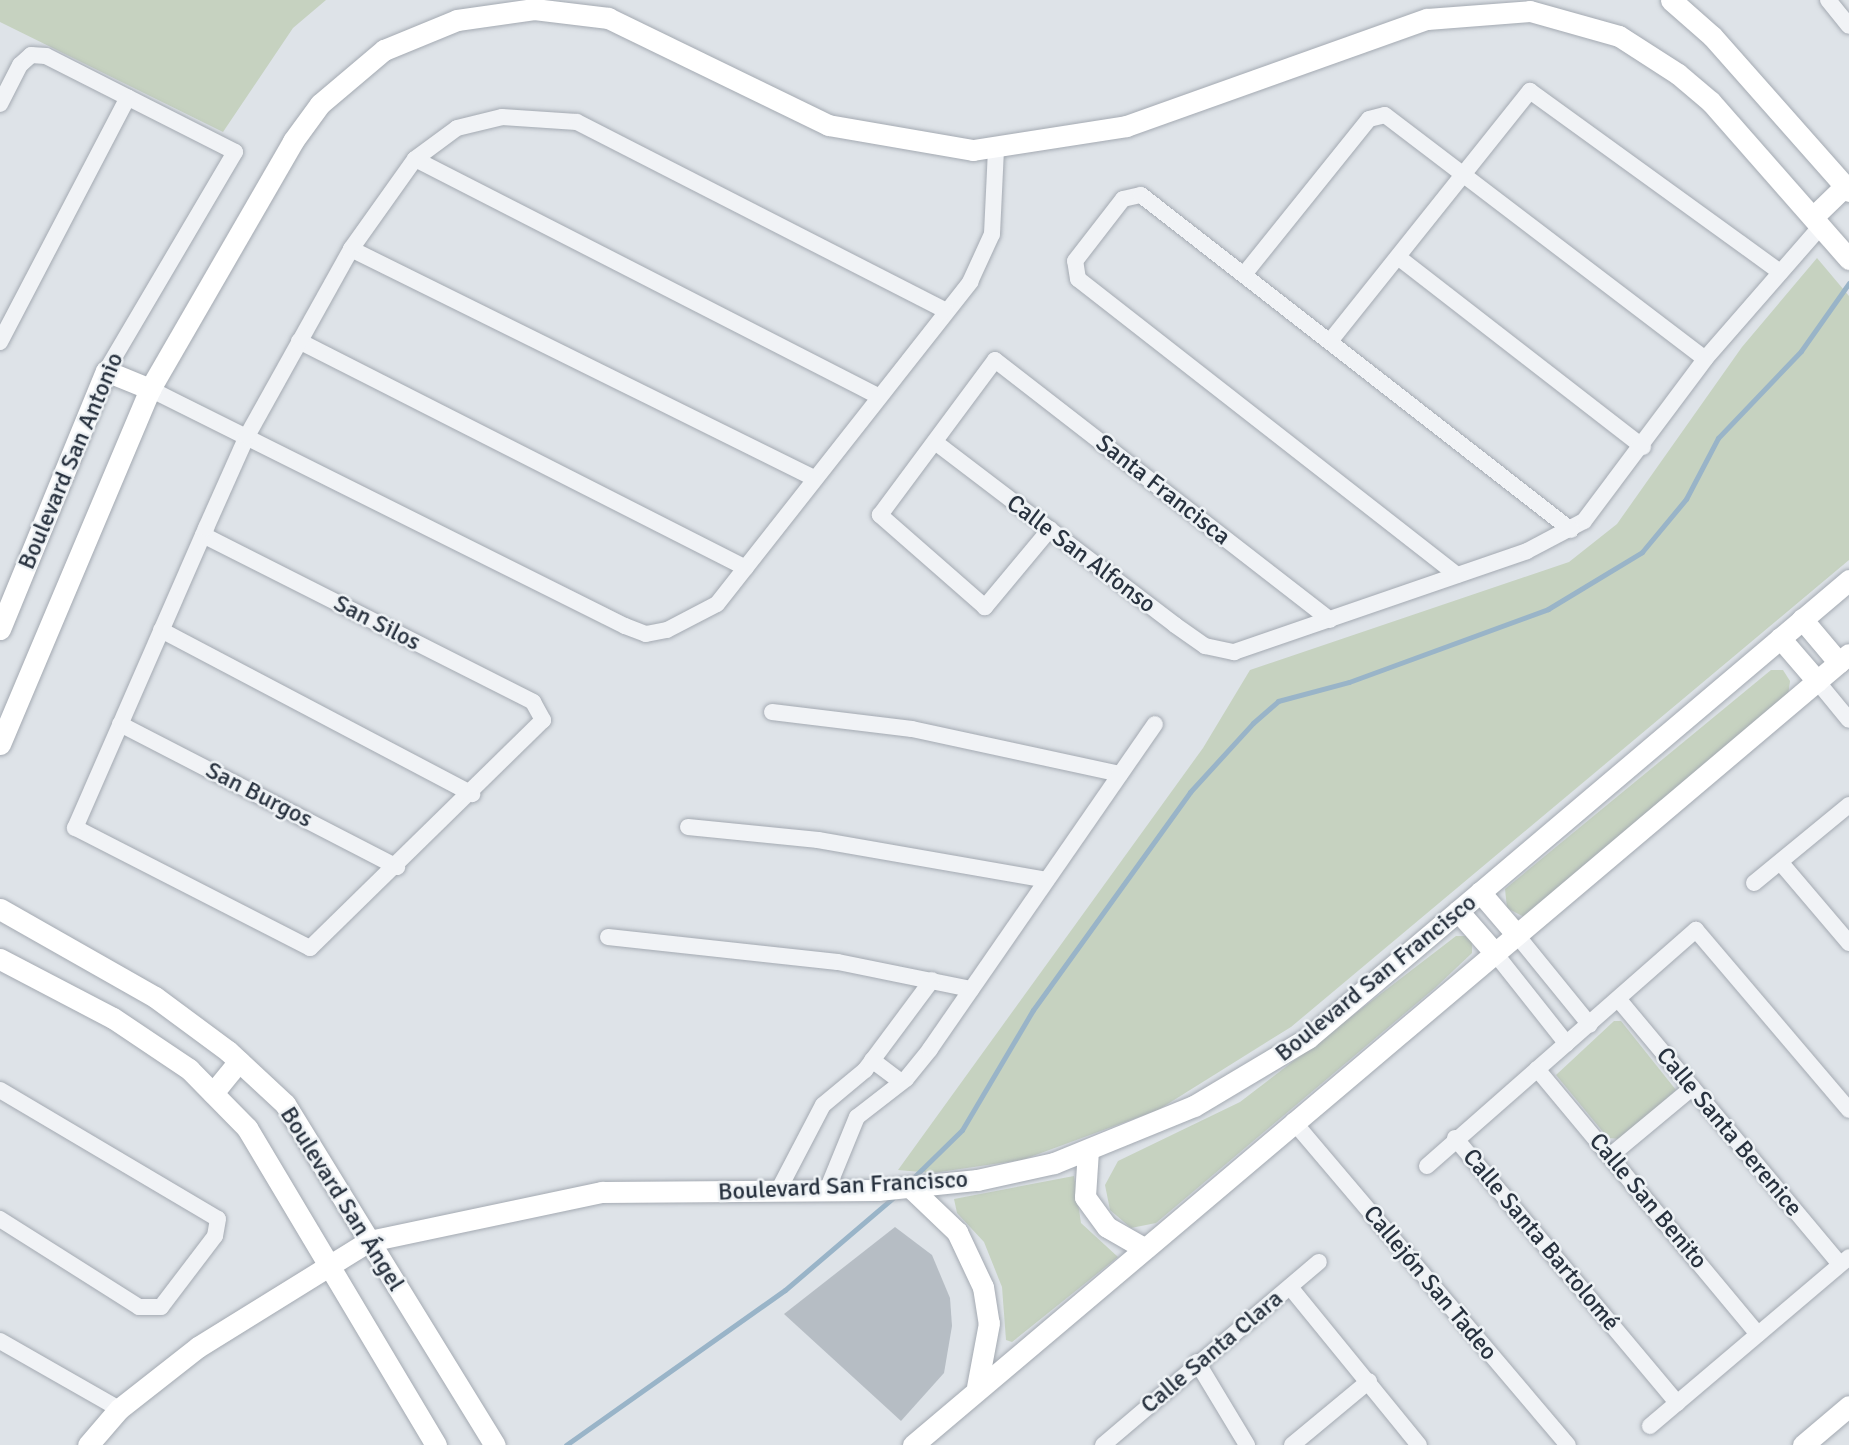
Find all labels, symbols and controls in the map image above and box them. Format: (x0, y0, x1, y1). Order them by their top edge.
street label: Boulevard San Antonio (12, 348, 130, 574)
street label: Santa Francisca (1090, 429, 1236, 551)
street label: Calle San Alfonso (1001, 489, 1161, 619)
street label: San Silos (329, 589, 425, 657)
street label: San Burgos (201, 756, 317, 834)
street label: Boulevard San Francisco (1270, 888, 1482, 1068)
street label: Calle Santa Berenice (1650, 1042, 1808, 1222)
street label: Boulevard San Ángel (274, 1102, 410, 1296)
street label: Calle San Benito (1583, 1127, 1713, 1275)
street label: Calle Santa Bartolomé (1456, 1143, 1626, 1337)
street label: Boulevard San Francisco (717, 1165, 969, 1207)
street label: Callejón San Tadeo (1357, 1200, 1503, 1366)
street label: Calle Santa Clara (1135, 1284, 1289, 1420)

